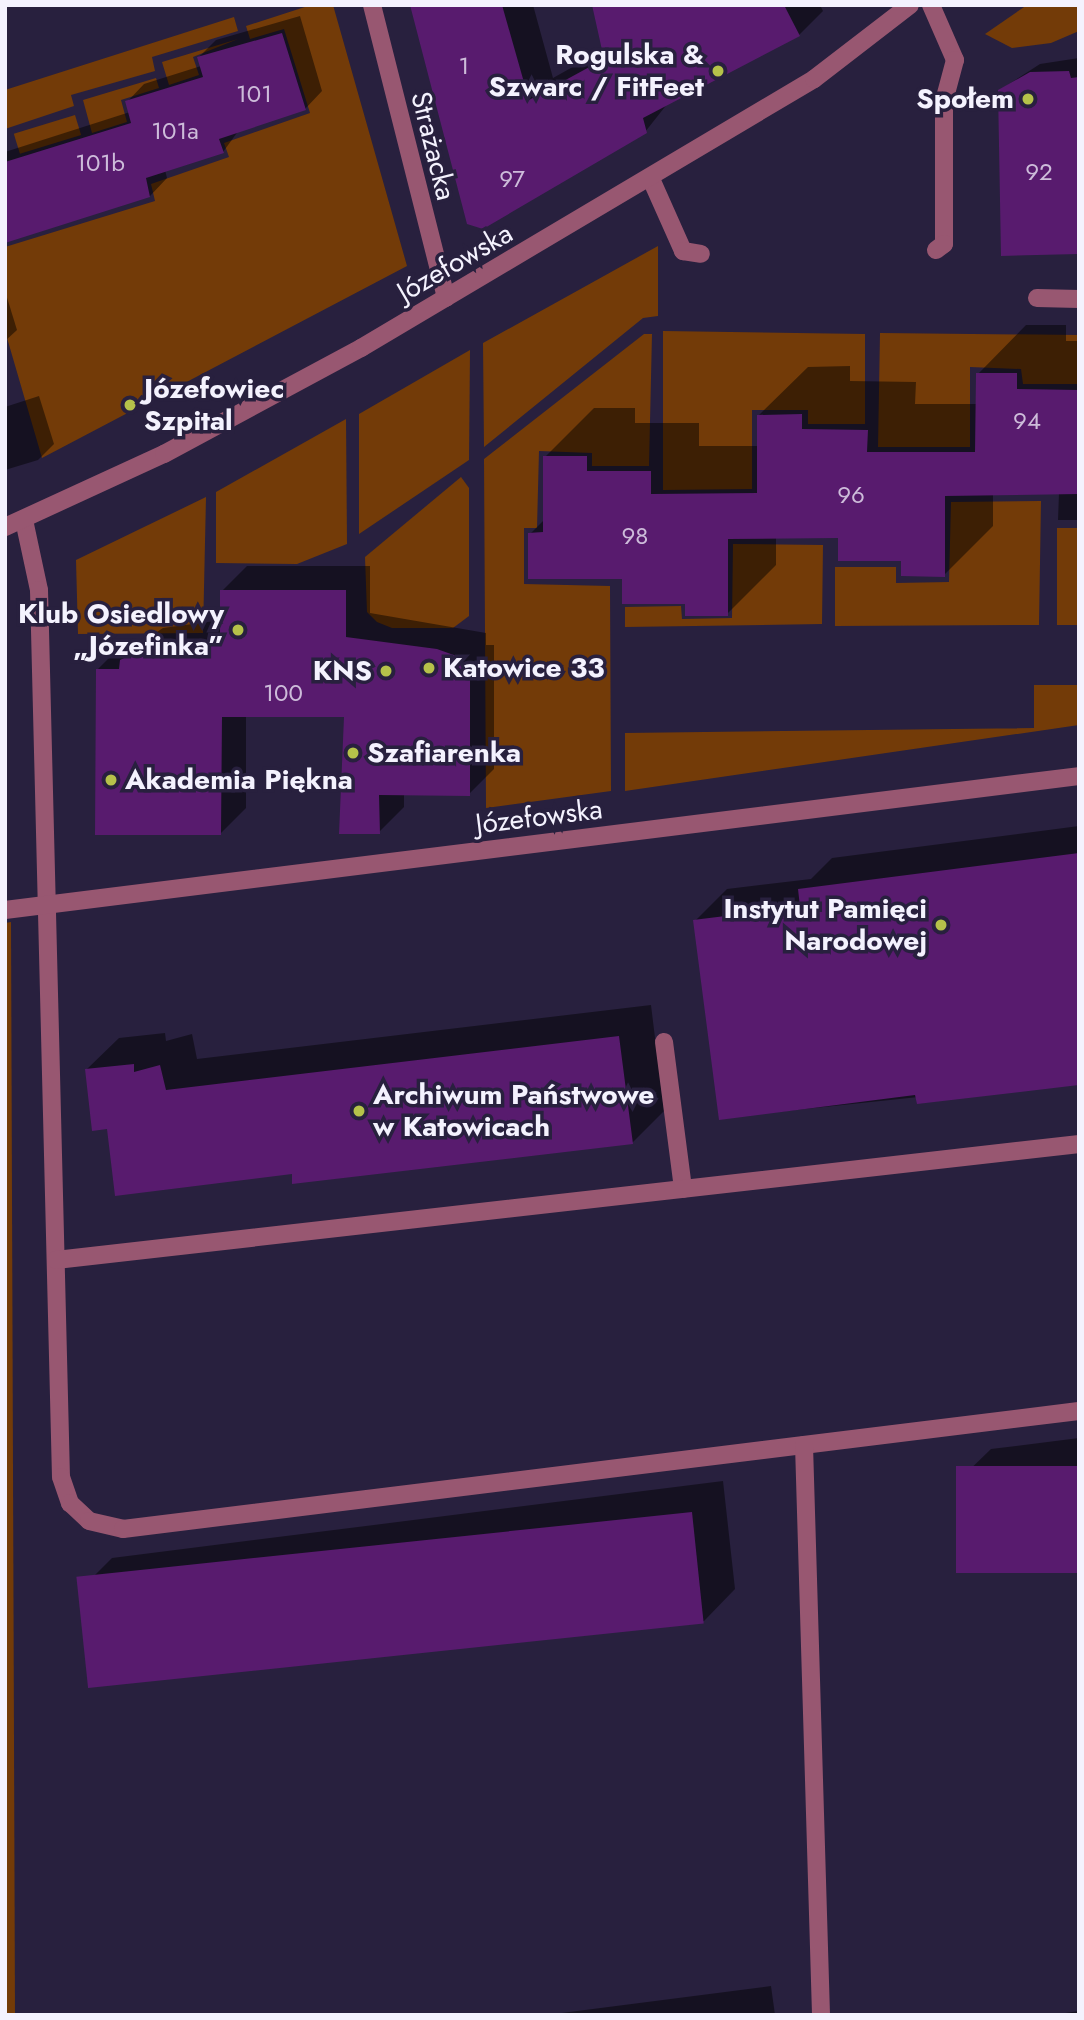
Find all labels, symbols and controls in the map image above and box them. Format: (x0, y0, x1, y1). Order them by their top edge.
place label: Rogulska & Szwarc / FitFeet (489, 38, 704, 104)
house number: 1 (459, 52, 469, 80)
marker: Rogulska & Szwarc / FitFeet (710, 63, 726, 79)
house number: 101 (236, 80, 272, 108)
place label: Społem (916, 82, 1014, 116)
street label: Strażacka (403, 88, 463, 204)
marker: Społem (1020, 91, 1036, 107)
house number: 101a (151, 117, 199, 145)
house number: 101b (75, 149, 125, 177)
house number: 92 (1025, 158, 1053, 186)
house number: 97 (499, 165, 525, 193)
street label: Józefowska (391, 217, 519, 309)
place label: Józefowiec Szpital (144, 372, 284, 438)
marker: Józefowiec Szpital (122, 397, 138, 413)
house number: 94 (1013, 407, 1041, 435)
house number: 96 (837, 481, 865, 509)
house number: 98 (622, 522, 648, 550)
place label: Klub Osiedlowy „Józefinka” (18, 597, 224, 663)
marker: Klub Osiedlowy „Józefinka” (230, 622, 246, 638)
place label: Katowice 33 (443, 651, 605, 685)
place label: KNS (313, 654, 372, 688)
marker: Katowice 33 (421, 660, 437, 676)
marker: KNS (378, 663, 394, 679)
house number: 100 (263, 679, 303, 707)
place label: Szafiarenka (367, 736, 521, 770)
marker: Szafiarenka (345, 745, 361, 761)
place label: Akademia Piękna (125, 763, 353, 797)
marker: Akademia Piękna (103, 772, 119, 788)
street label: Józefowska (474, 793, 604, 841)
place label: Instytut Pamięci Narodowej (723, 892, 927, 958)
marker: Instytut Pamięci Narodowej (933, 917, 949, 933)
place label: Archiwum Państwowe w Katowicach (373, 1078, 654, 1144)
marker: Archiwum Państwowe w Katowicach (351, 1103, 367, 1119)

